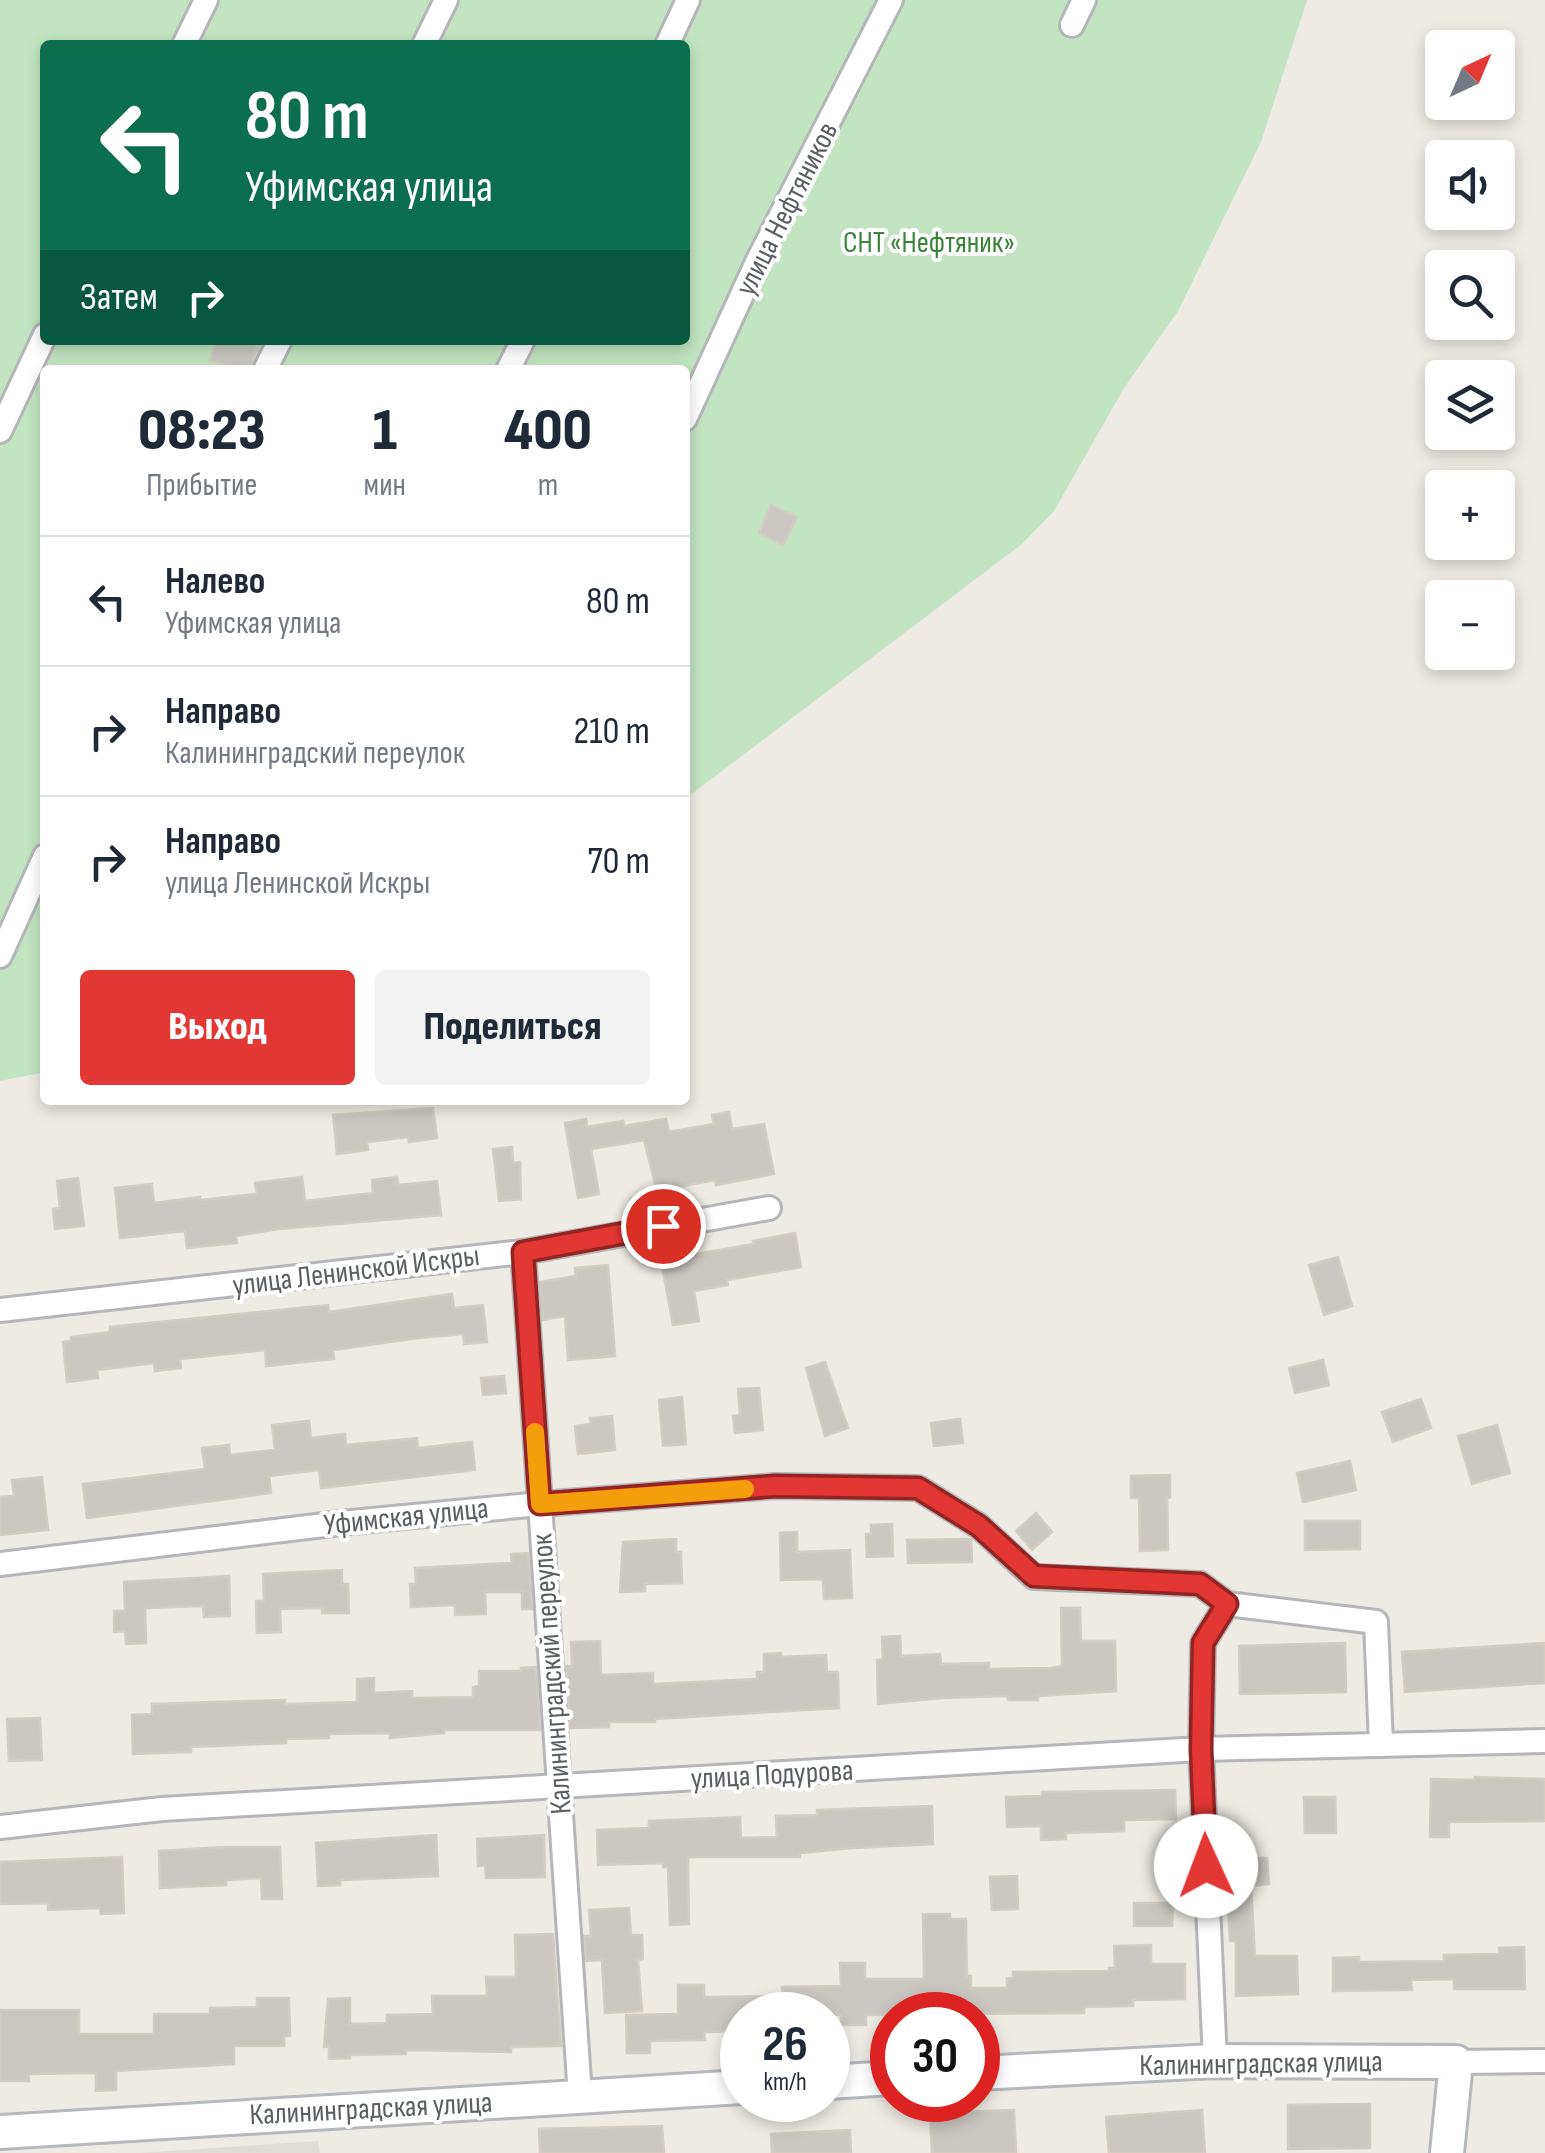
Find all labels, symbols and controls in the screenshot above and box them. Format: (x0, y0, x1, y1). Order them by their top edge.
north arrow (1425, 30, 1515, 120)
map controls (1425, 30, 1515, 670)
text: 80 m (245, 75, 369, 159)
icon: left (80, 80, 210, 210)
street label: улица Нефтяников (728, 116, 846, 302)
button: sound (1425, 140, 1515, 230)
text: Уфимская улица (245, 160, 493, 215)
park label: СНТ «Нефтяник» (843, 225, 1015, 261)
button: search (1425, 250, 1515, 340)
icon: right (178, 270, 233, 325)
text: Затем (80, 275, 158, 320)
button: layers (1425, 360, 1515, 450)
text: 08:23 (138, 395, 266, 467)
text: 1 (372, 395, 397, 467)
text: 400 (504, 395, 592, 467)
text: Прибытие (146, 466, 257, 505)
text: мин (364, 466, 406, 505)
text: m (538, 466, 558, 505)
button: + (1425, 470, 1515, 560)
text: Налево (165, 559, 265, 604)
icon: left (80, 574, 135, 629)
text: 80 m (586, 579, 650, 624)
button: − (1425, 580, 1515, 670)
text: Уфимская улица (165, 604, 341, 643)
text: Направо (165, 689, 281, 734)
icon: right (80, 704, 135, 759)
text: 210 m (574, 709, 650, 754)
text: Калининградский переулок (165, 734, 465, 773)
text: Направо (165, 819, 281, 864)
icon: right (80, 834, 135, 889)
text: 70 m (588, 839, 650, 884)
text: улица Ленинской Искры (165, 864, 430, 903)
button: Выход (80, 970, 355, 1085)
button: Поделиться (375, 970, 650, 1085)
pin (621, 1184, 706, 1269)
icon: arrive (636, 1199, 691, 1254)
street label: улица Ленинской Искры (230, 1238, 482, 1304)
street label: Уфимская улица (322, 1490, 490, 1544)
street label: Калининградский переулок (524, 1532, 580, 1815)
street label: улица Подурова (690, 1753, 854, 1797)
position arrow (1154, 1814, 1258, 1918)
speed limit sign: 30 (870, 1992, 1000, 2122)
text: 26 (762, 2015, 808, 2075)
street label: Калининградская улица (1139, 2044, 1383, 2084)
text: km/h (763, 2067, 807, 2098)
street label: Калининградская улица (249, 2085, 493, 2133)

